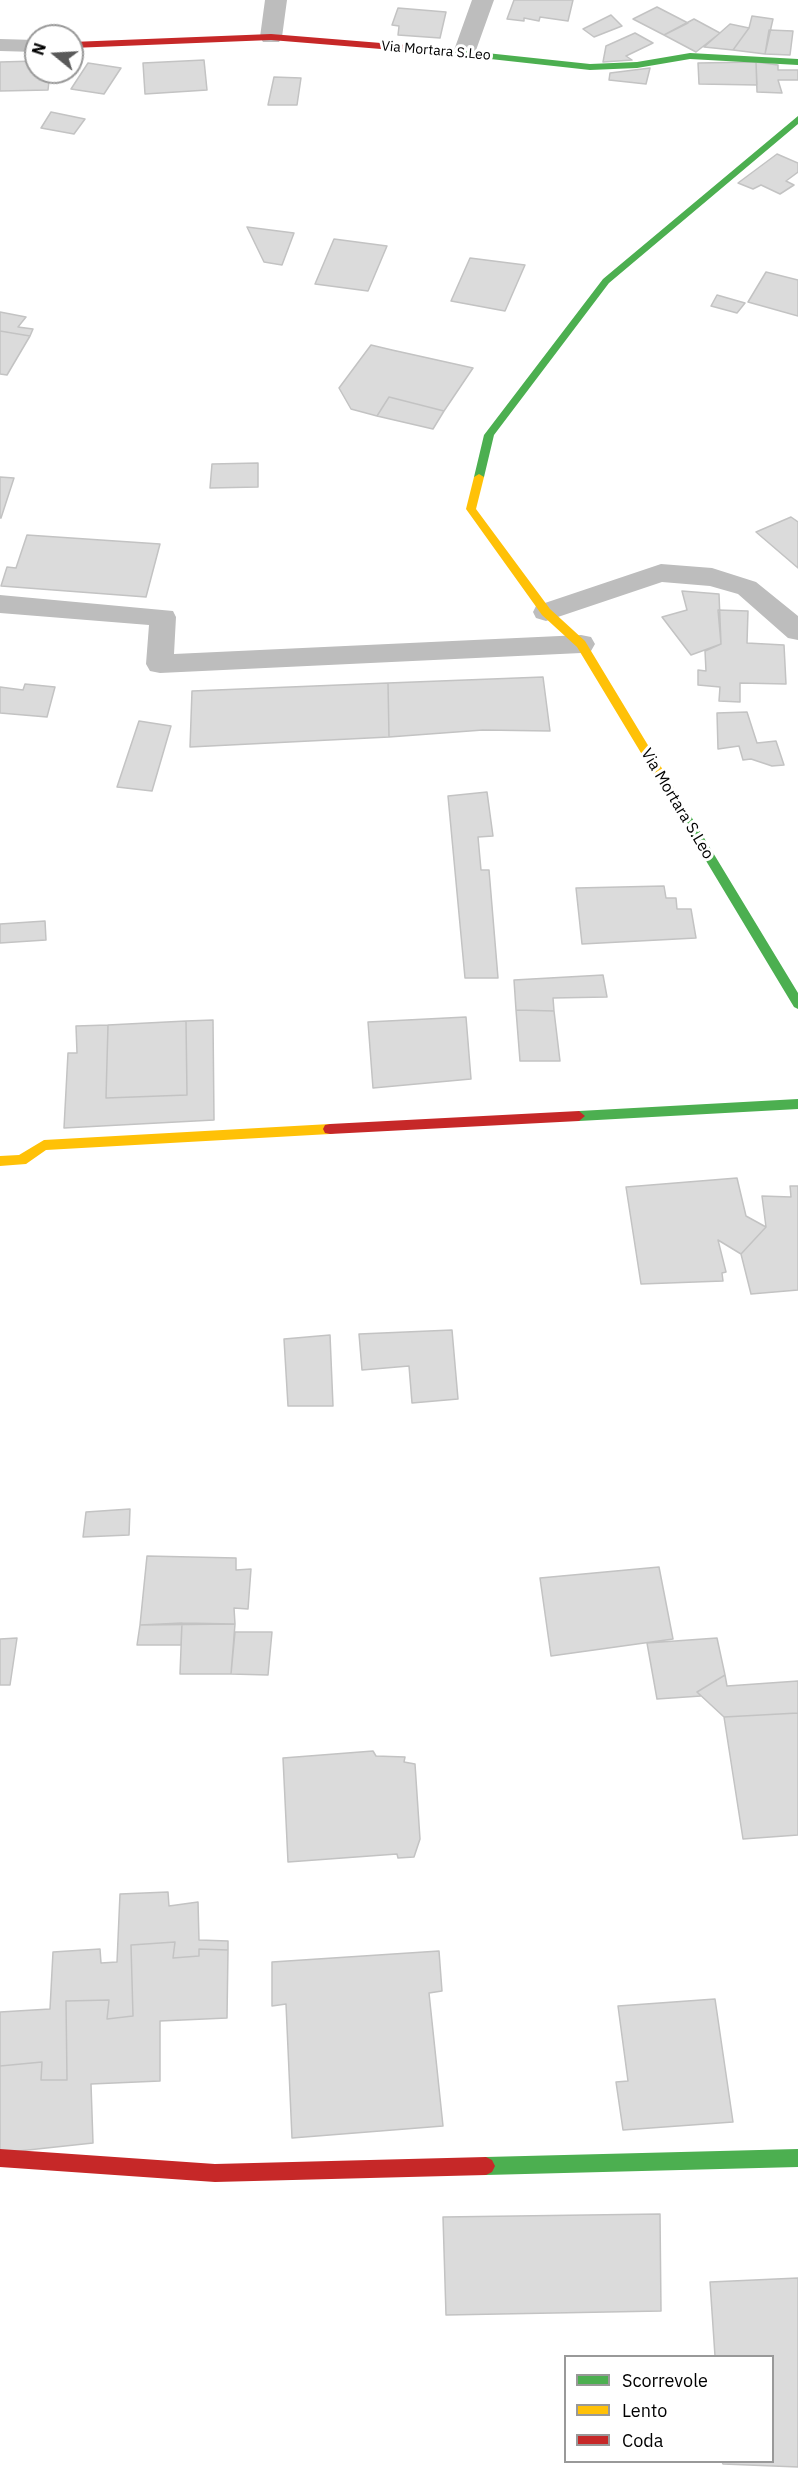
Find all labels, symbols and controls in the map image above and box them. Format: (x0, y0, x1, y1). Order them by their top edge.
north arrow (24, 24, 84, 84)
street label: Via Mortara S.Leo (381, 38, 491, 64)
text: N (27, 40, 50, 58)
street label: Via Mortara S.Leo (636, 745, 718, 863)
legend (564, 2355, 774, 2463)
text: Scorrevole (622, 2369, 708, 2392)
text: Lento (622, 2399, 667, 2422)
text: Coda (622, 2429, 663, 2452)

